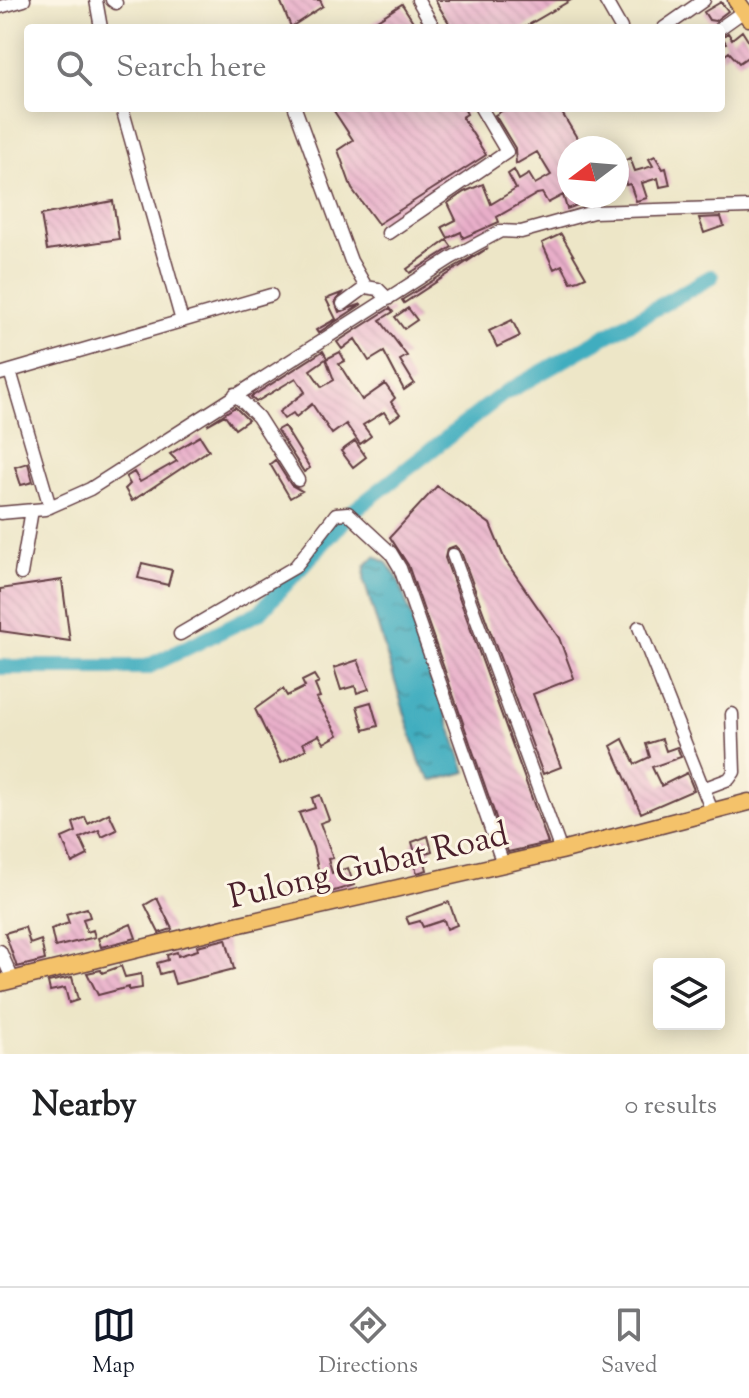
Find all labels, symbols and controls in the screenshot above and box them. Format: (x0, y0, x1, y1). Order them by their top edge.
search box (24, 24, 725, 112)
icon: search (52, 46, 96, 90)
text: Search here (116, 47, 266, 90)
north arrow (557, 136, 629, 208)
street label: Pulong Gubat Road (224, 811, 514, 923)
map controls (653, 958, 725, 1030)
button: layers (653, 958, 725, 1030)
text: Nearby (32, 1082, 137, 1131)
text: 0 results (625, 1088, 717, 1125)
tab: Map (92, 1303, 136, 1383)
tab: Directions (319, 1303, 418, 1383)
tab: Saved (601, 1303, 657, 1383)

